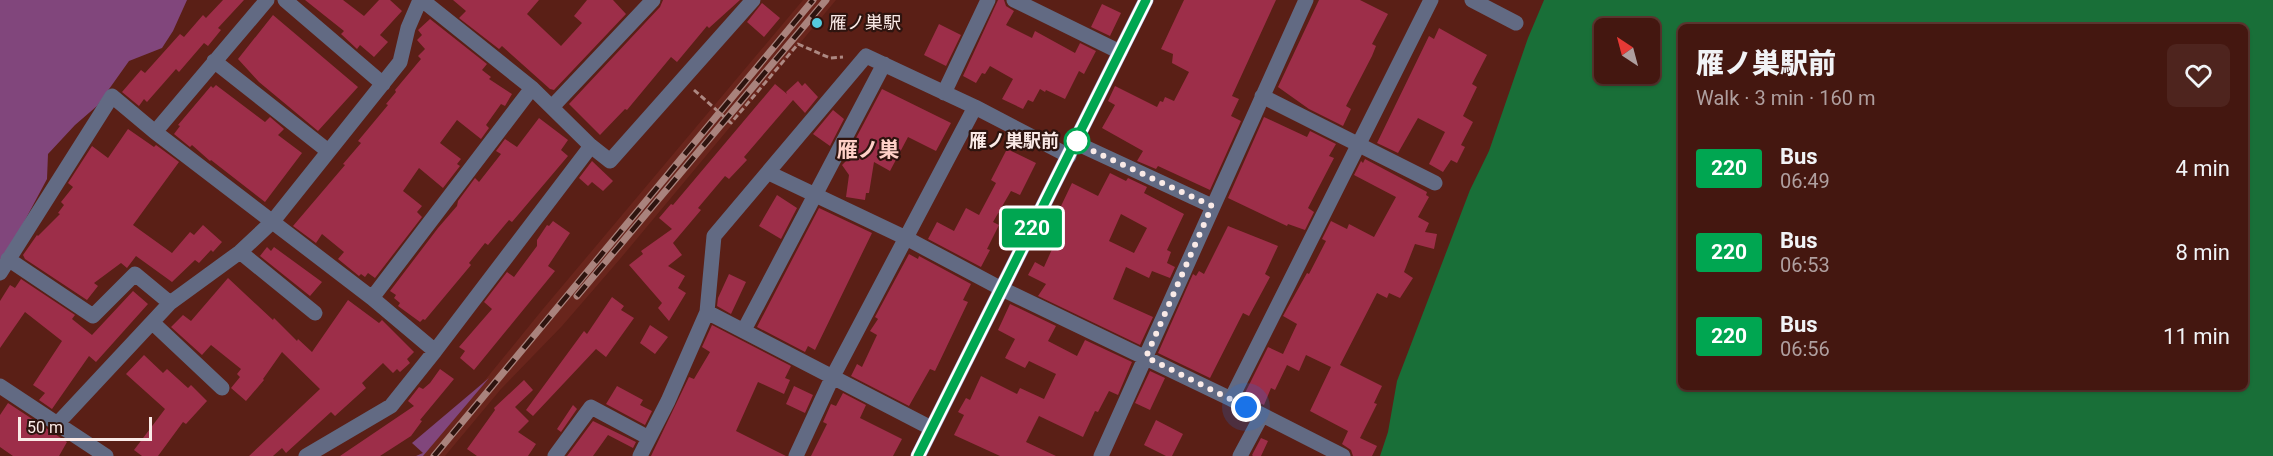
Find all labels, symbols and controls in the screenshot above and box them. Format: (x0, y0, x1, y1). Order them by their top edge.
place label: 雁ノ巣駅 (829, 12, 901, 33)
marker: 雁ノ巣駅 (810, 16, 824, 30)
north arrow (1594, 18, 1660, 84)
map controls (1594, 18, 1660, 84)
button: heart (2167, 44, 2230, 107)
text: 雁ノ巣駅前 (1696, 47, 1836, 80)
text: Walk · 3 min · 160 m (1696, 86, 1875, 110)
marker: 雁ノ巣駅前 (1064, 128, 1090, 154)
place label: 雁ノ巣駅前 (969, 130, 1059, 151)
district label: 雁ノ巣 (837, 138, 900, 162)
text: Bus (1780, 144, 1818, 169)
text: 220 (1711, 156, 1747, 180)
text: 4 min (2175, 156, 2230, 181)
text: 06:49 (1780, 169, 1830, 193)
line badge: 220 (998, 208, 1066, 248)
text: 220 (1014, 216, 1050, 240)
text: Bus (1780, 228, 1818, 253)
text: 220 (1711, 240, 1747, 264)
text: 8 min (2175, 240, 2230, 265)
text: 06:53 (1780, 253, 1830, 277)
text: Bus (1780, 312, 1818, 337)
text: 220 (1711, 324, 1747, 348)
text: 11 min (2163, 324, 2230, 349)
text: 06:56 (1780, 337, 1830, 361)
your location (1231, 392, 1261, 422)
scale bar (18, 414, 152, 442)
text: 50 m (27, 418, 63, 437)

